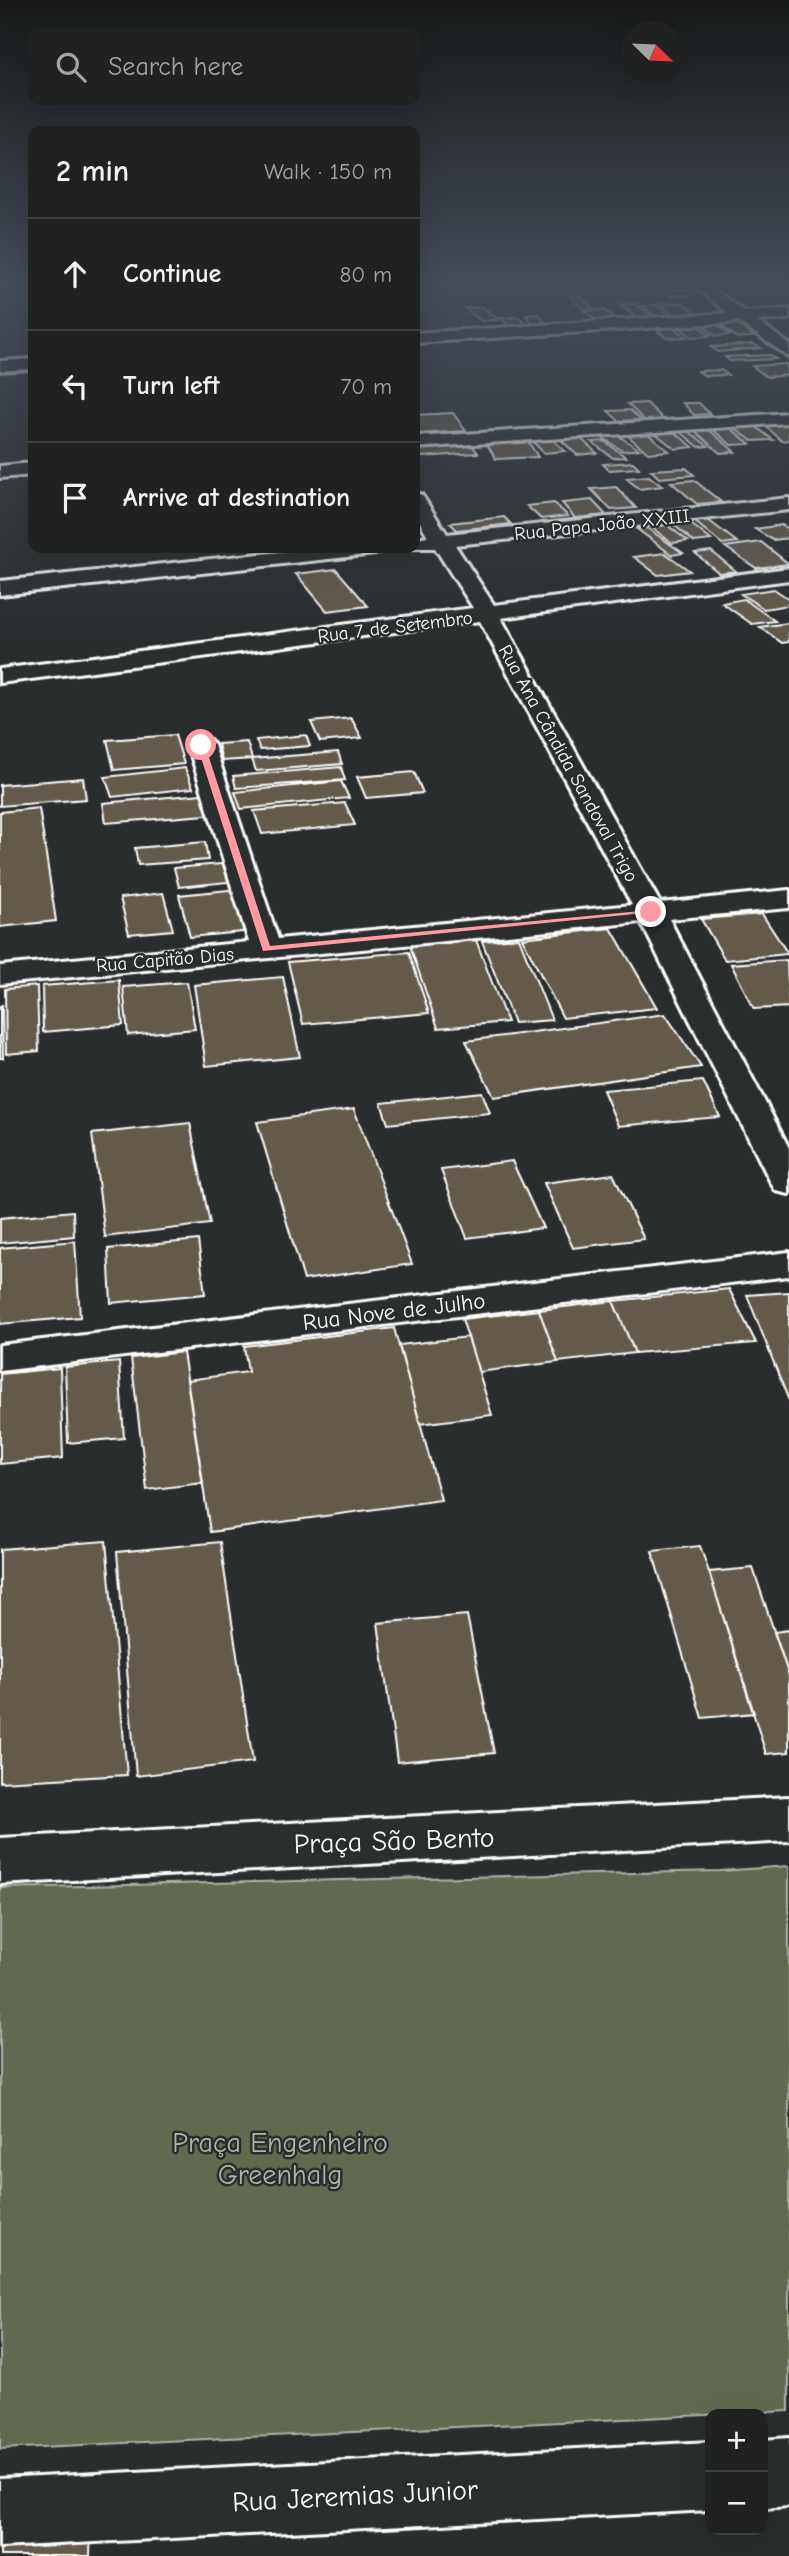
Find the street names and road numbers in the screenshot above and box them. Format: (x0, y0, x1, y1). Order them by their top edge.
street label: Rua Papa João XXIII (513, 505, 691, 545)
street label: Rua 7 de Setembro (316, 607, 474, 647)
street label: Rua Ana Cândida Sandoval Trigo (494, 641, 643, 886)
street label: Rua Capitão Dias (95, 943, 235, 977)
street label: Rua Nove de Julho (301, 1287, 487, 1336)
street label: Praça São Bento (293, 1822, 495, 1860)
street label: Rua Jeremias Junior (231, 2474, 479, 2518)

